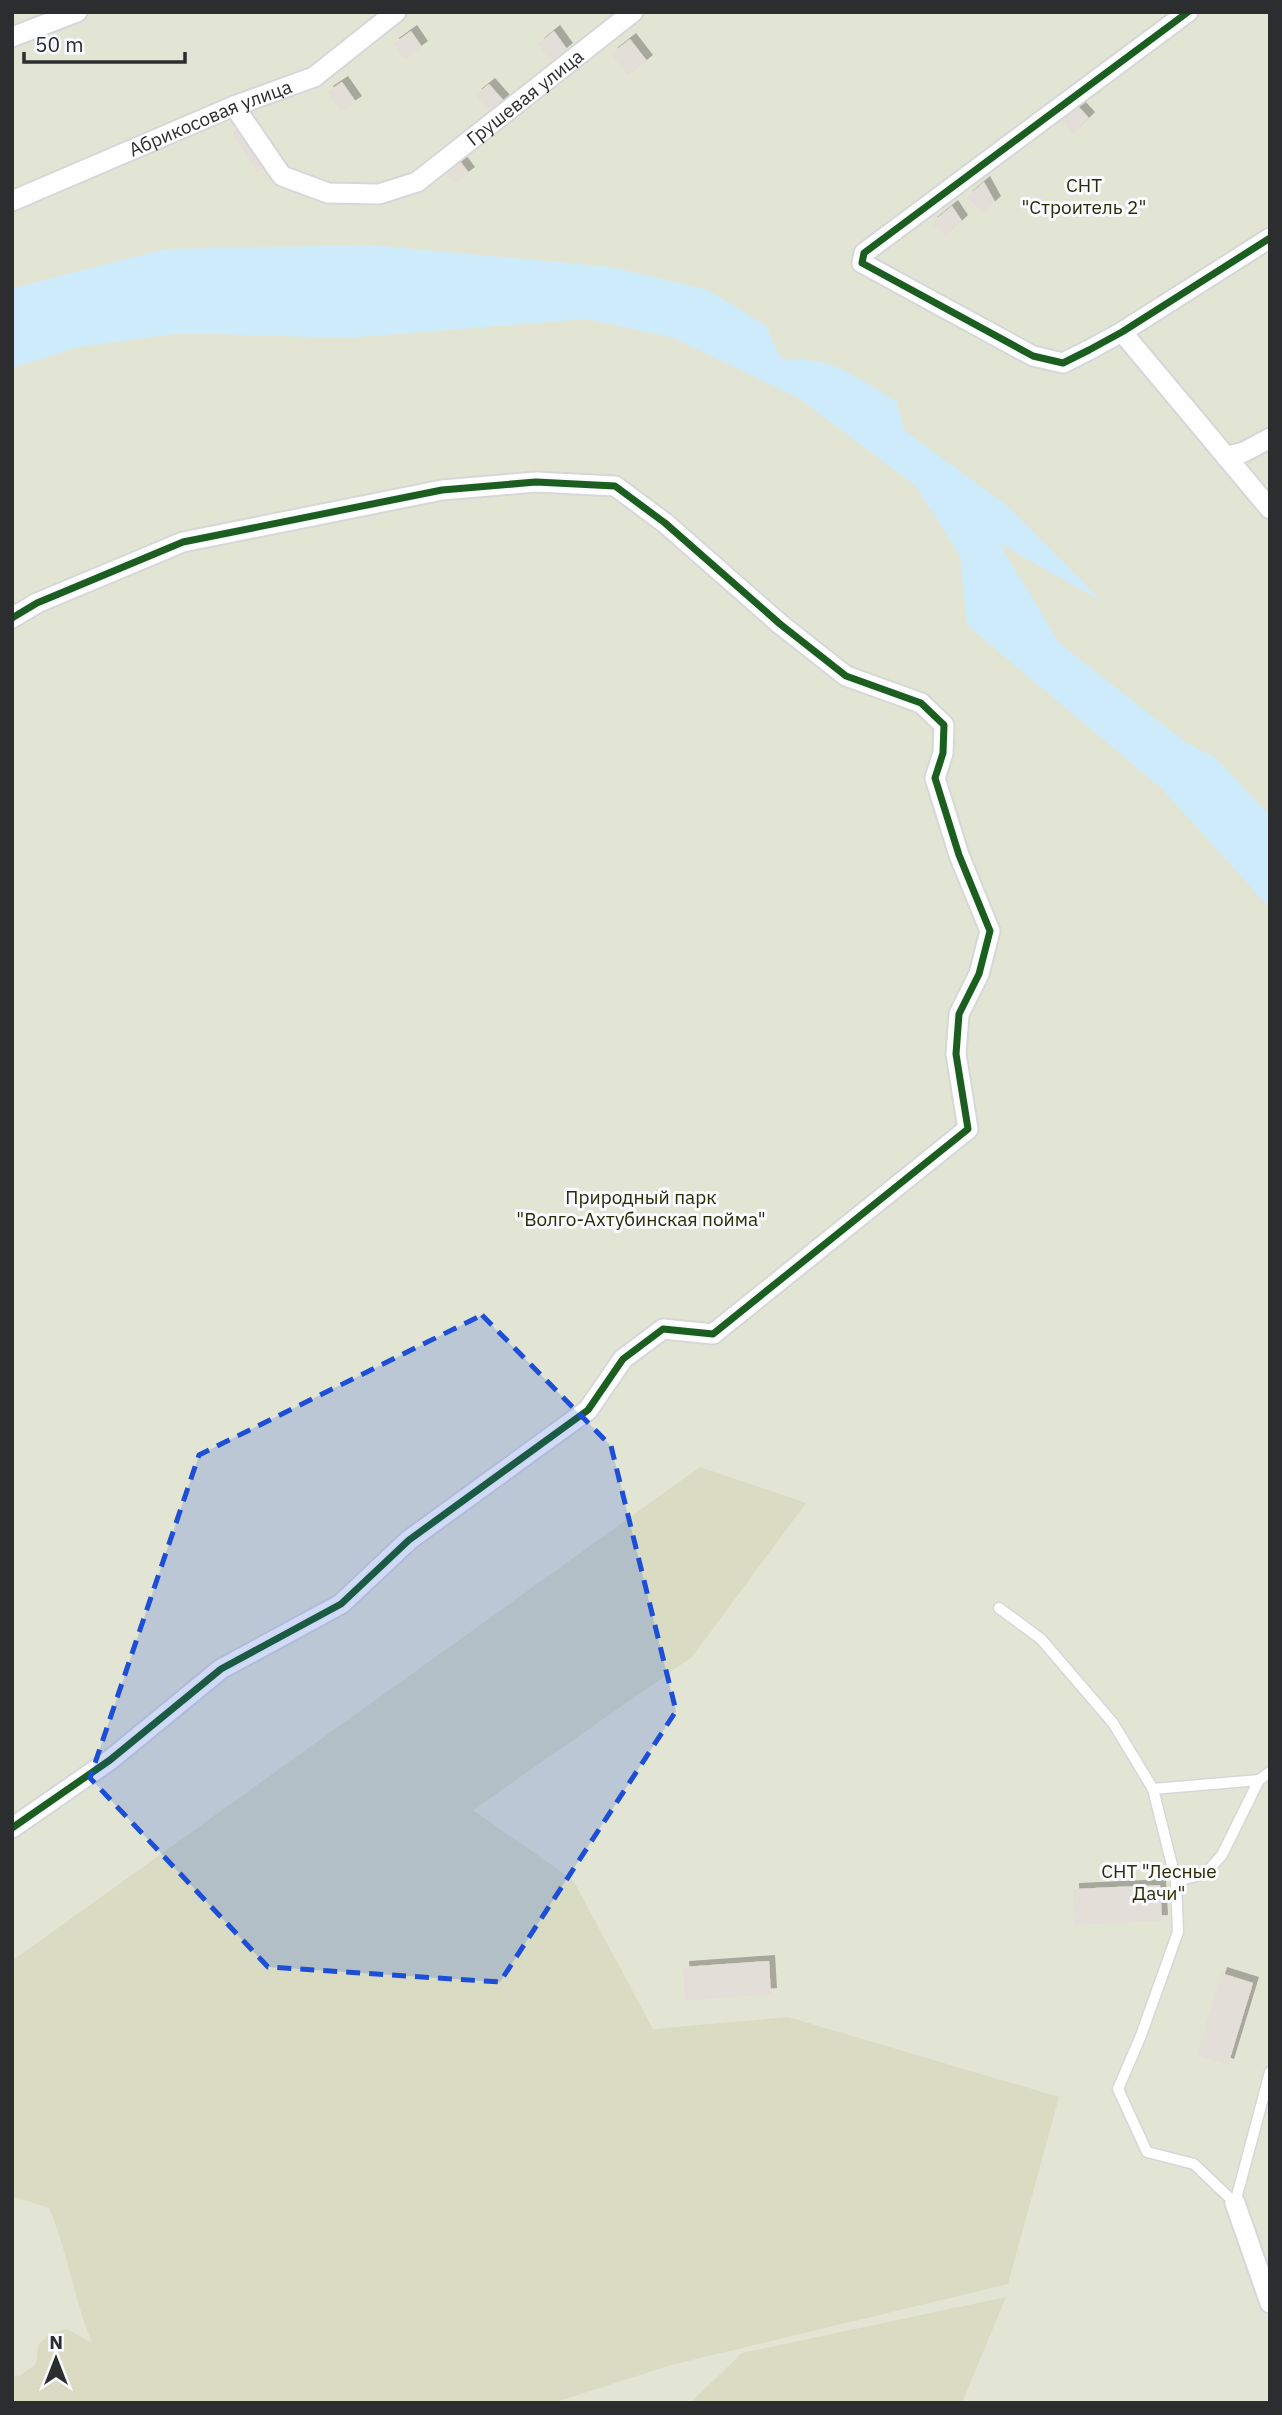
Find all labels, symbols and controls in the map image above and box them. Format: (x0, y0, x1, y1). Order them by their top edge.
scale bar (24, 21, 186, 65)
text: 50 m (35, 30, 84, 58)
street label: Грушевая улица (461, 44, 588, 151)
street label: Абрикосовая улица (125, 74, 295, 162)
park label: СНТ "Строитель 2" (1022, 173, 1146, 219)
park label: Природный парк "Волго-Ахтубинская пойма" (516, 1185, 766, 1231)
park label: СНТ "Лесные Дачи" (1101, 1859, 1217, 1905)
north arrow (21, 2324, 91, 2394)
text: N (49, 2330, 63, 2354)

